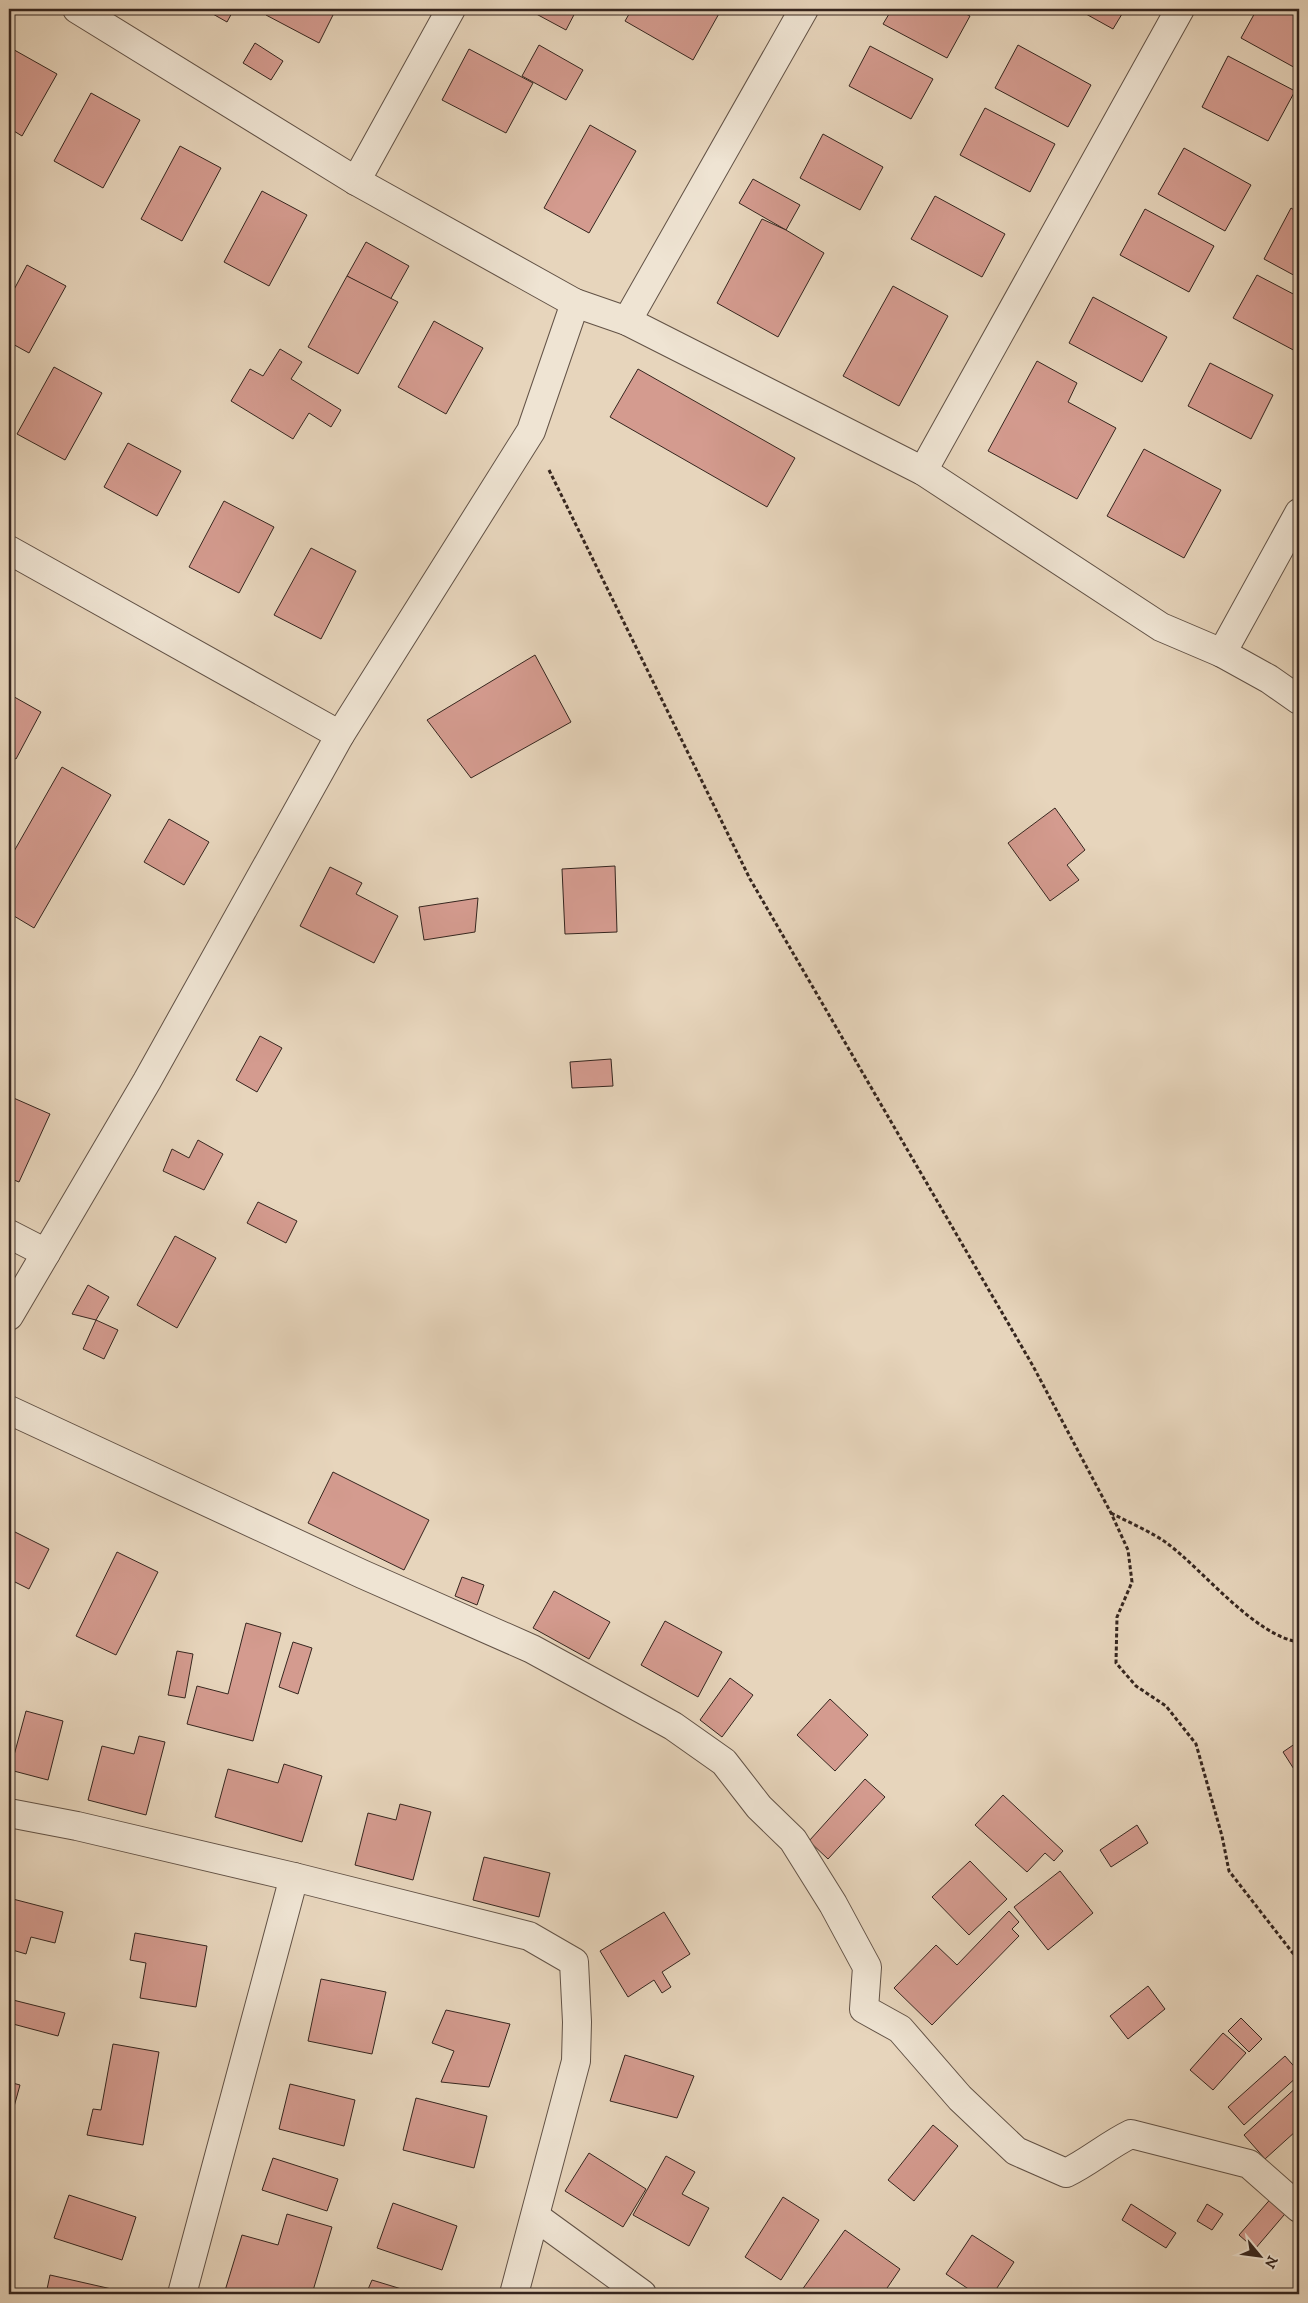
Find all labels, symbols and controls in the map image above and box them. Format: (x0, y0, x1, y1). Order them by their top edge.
north arrow (1236, 2230, 1286, 2280)
text: N (1260, 2252, 1281, 2272)

